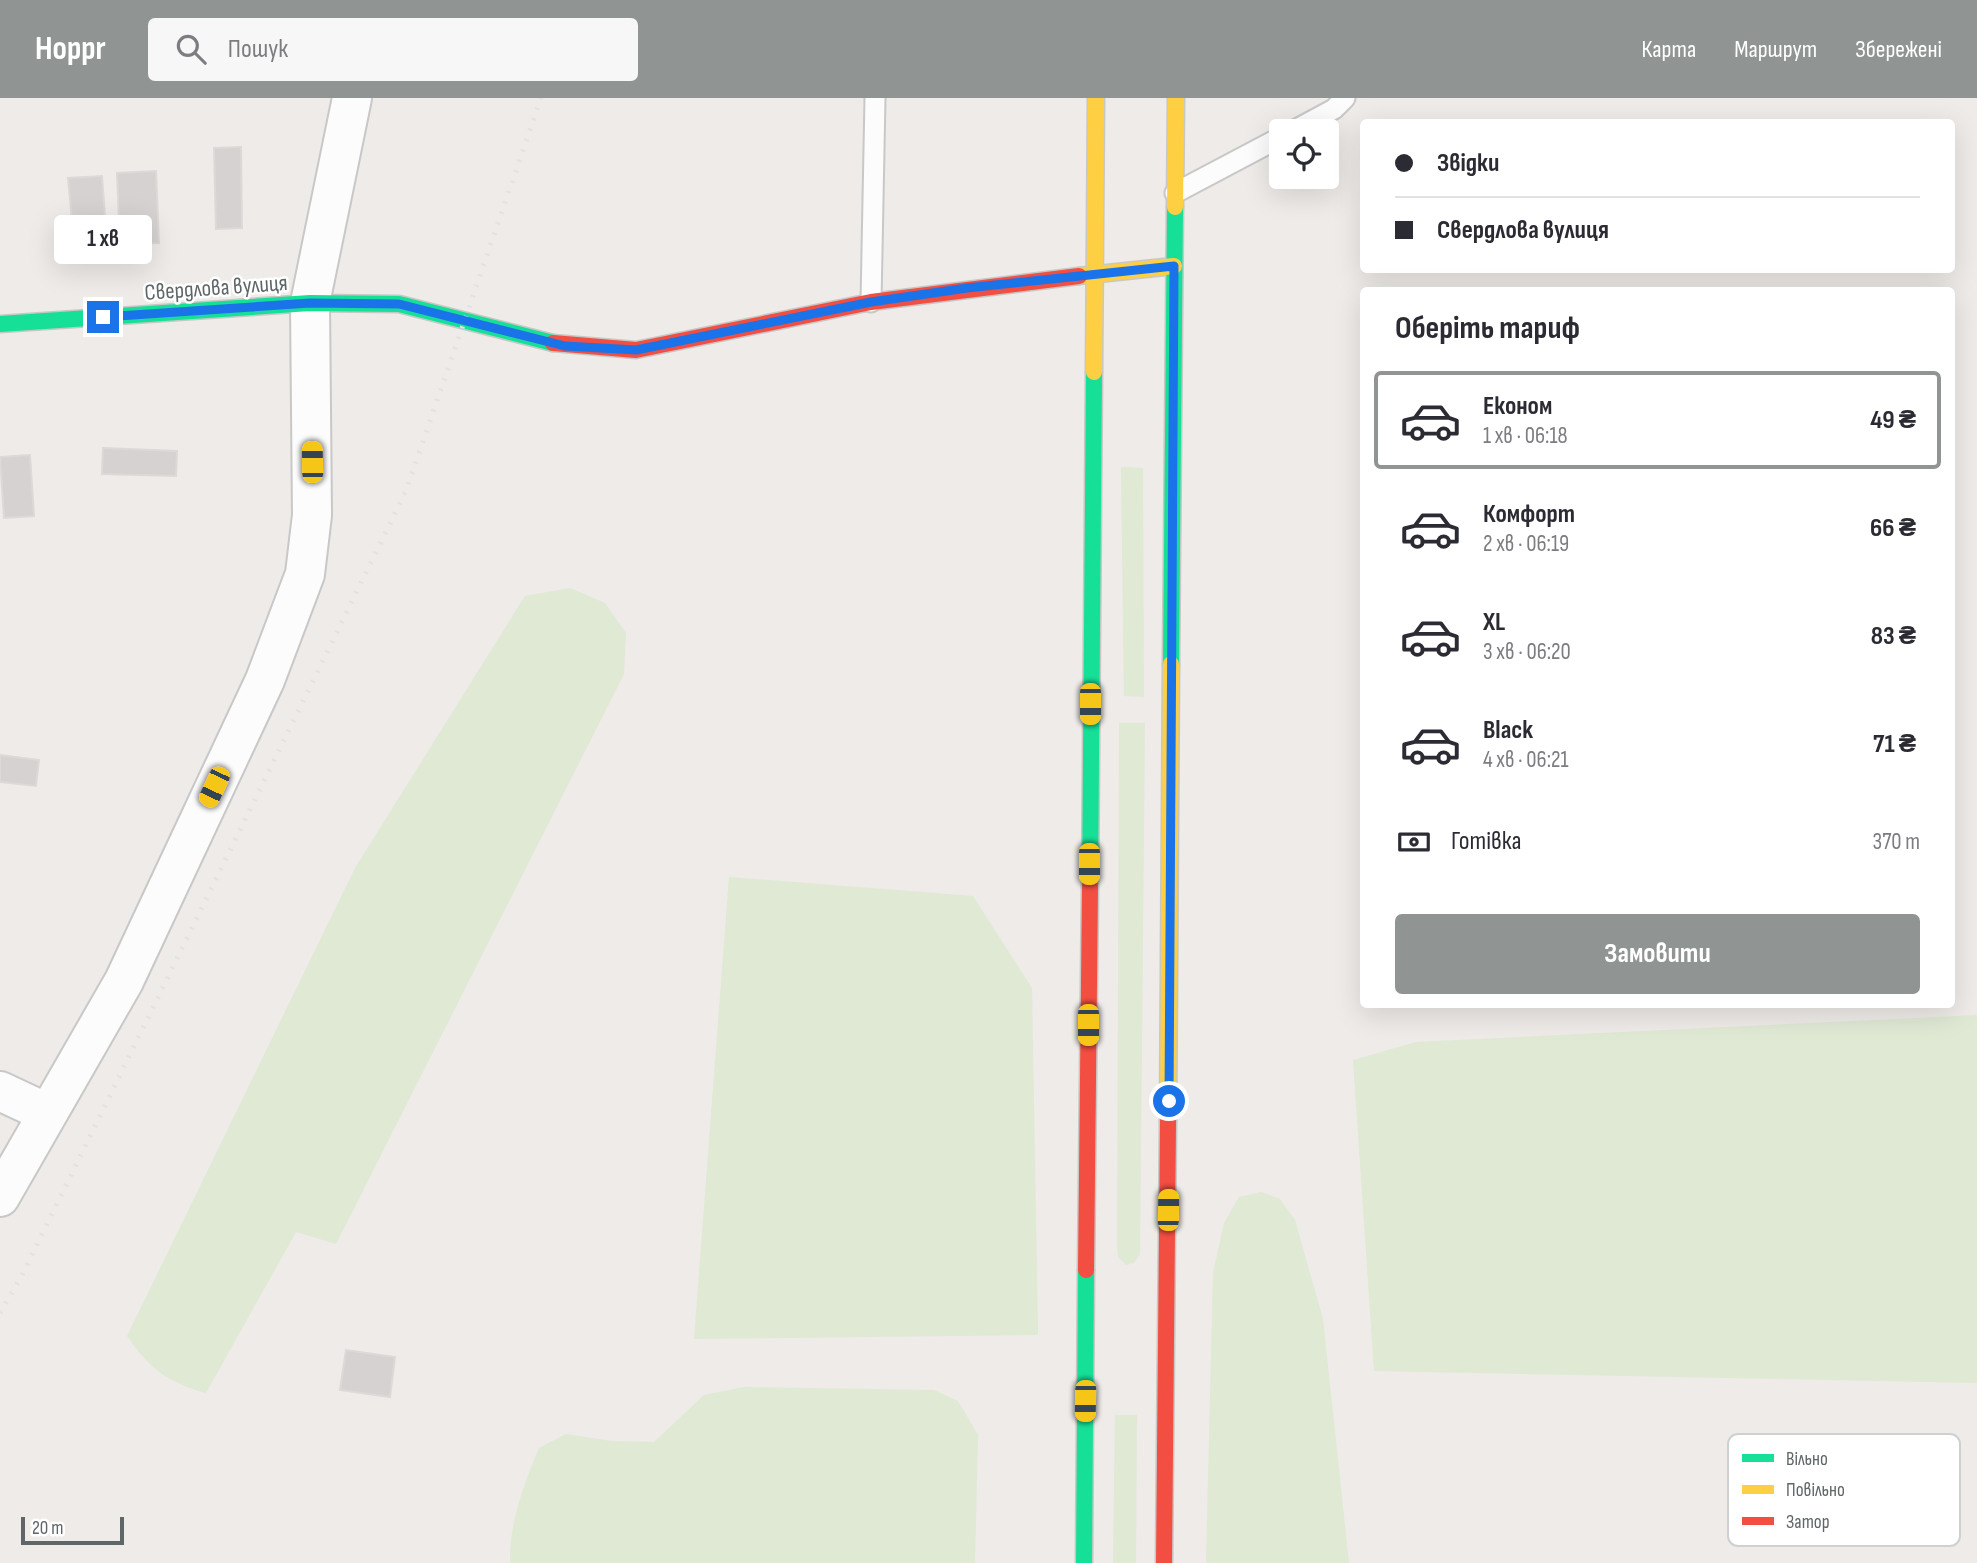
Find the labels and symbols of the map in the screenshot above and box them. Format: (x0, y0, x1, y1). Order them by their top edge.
callout: 1 хв (54, 216, 152, 264)
street label: Свердлова вулиця (144, 269, 289, 307)
route end (87, 301, 119, 333)
car (302, 441, 323, 483)
car (1080, 683, 1101, 725)
car (196, 764, 233, 810)
car (1079, 843, 1100, 885)
car (1078, 1004, 1099, 1046)
route start (1153, 1085, 1185, 1117)
car (1158, 1189, 1179, 1231)
car (1075, 1380, 1096, 1422)
legend (1728, 1434, 1960, 1546)
text: Вільно (1786, 1448, 1828, 1471)
text: Повільно (1786, 1479, 1845, 1502)
text: Затор (1786, 1511, 1830, 1534)
scale bar (21, 1514, 124, 1546)

